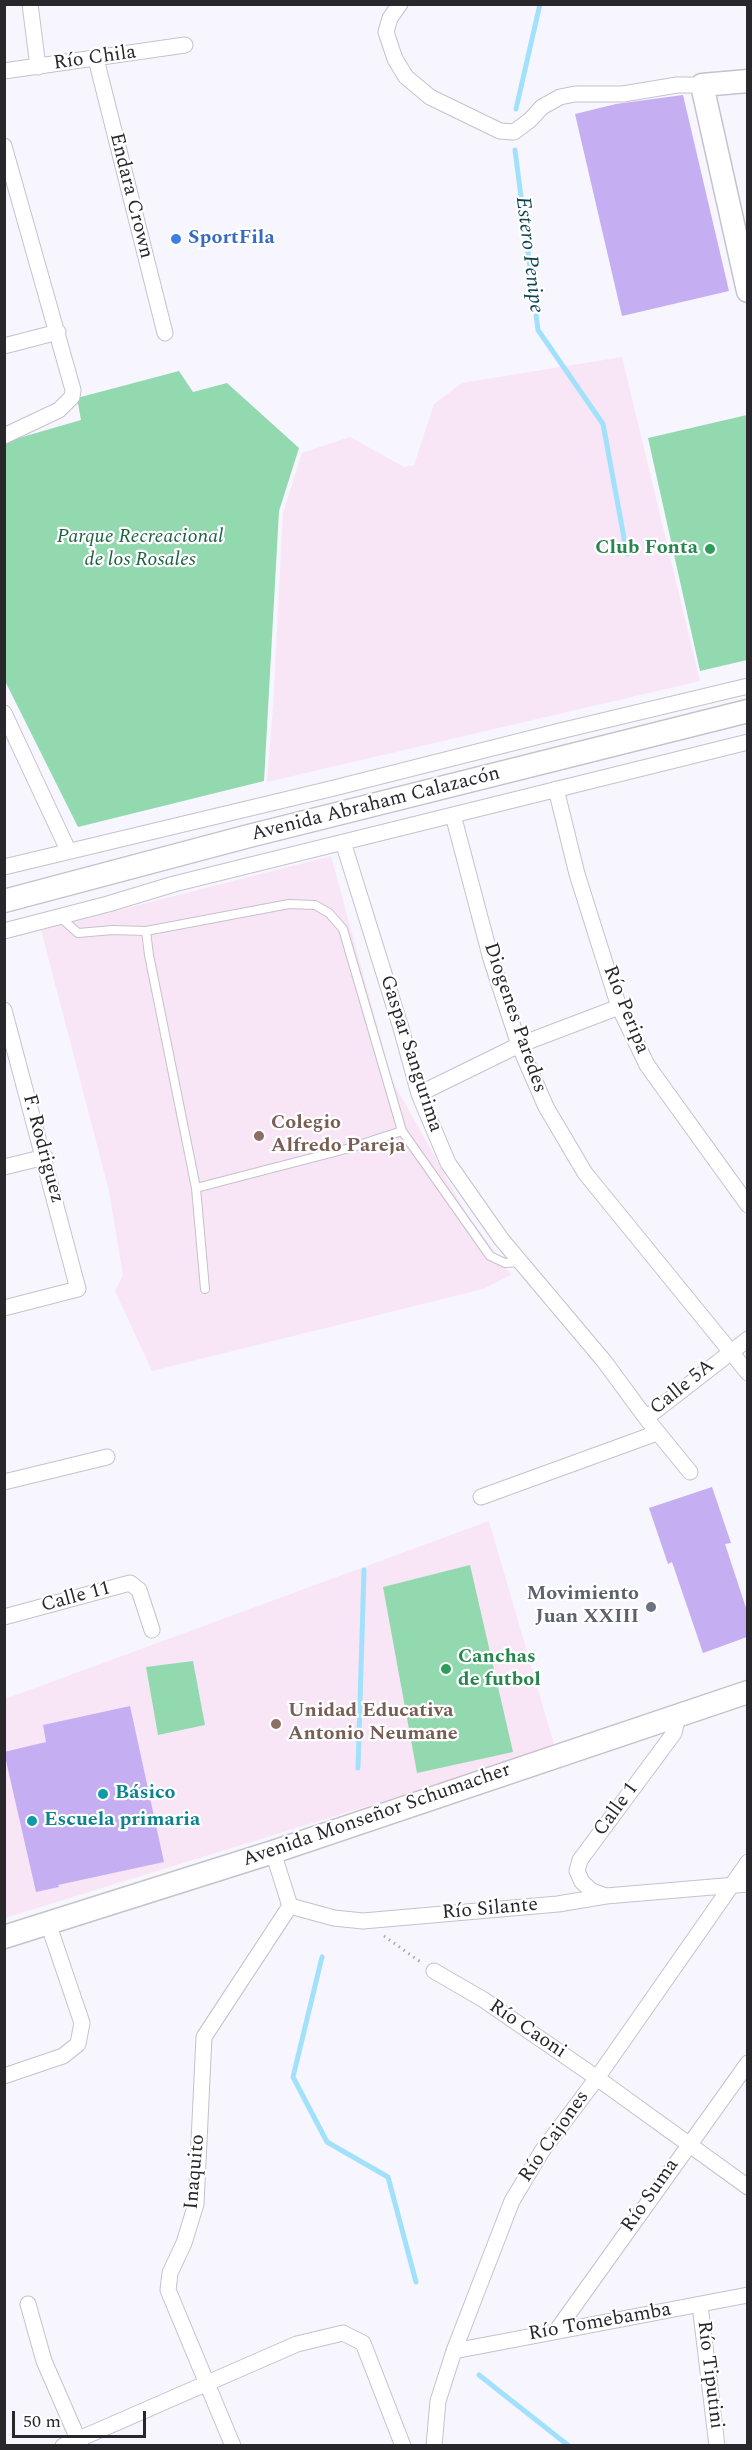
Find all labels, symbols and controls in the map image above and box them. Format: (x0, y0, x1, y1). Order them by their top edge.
street label: Río Chila (52, 41, 138, 77)
street label: Endara Crown (103, 131, 157, 261)
water label: Estero Penipe (508, 195, 548, 315)
place label: SportFila (188, 227, 275, 251)
marker: SportFila (169, 232, 183, 246)
park label: Parque Recreacional de los Rosales (57, 526, 223, 573)
place label: Club Fonta (595, 537, 698, 561)
marker: Club Fonta (703, 542, 717, 556)
street label: Avenida Abraham Calazacón (249, 762, 503, 848)
street label: Diogenes Paredes (477, 940, 551, 1096)
street label: Río Peripa (597, 963, 653, 1057)
street label: Gaspar Sangurima (373, 973, 447, 1135)
street label: F. Rodriguez (16, 1092, 68, 1206)
place label: Colegio Alfredo Pareja (271, 1112, 406, 1159)
marker: Colegio Alfredo Pareja (252, 1129, 266, 1143)
street label: Calle 5A (646, 1355, 720, 1421)
street label: Calle 11 (39, 1577, 113, 1619)
place label: Movimiento Juan XXIII (526, 1583, 639, 1630)
marker: Movimiento Juan XXIII (644, 1600, 658, 1614)
place label: Canchas de futbol (458, 1646, 541, 1693)
marker: Canchas de futbol (439, 1662, 453, 1676)
place label: Unidad Educativa Antonio Neumane (288, 1700, 458, 1747)
marker: Unidad Educativa Antonio Neumane (269, 1717, 283, 1731)
street label: Avenida Monseñor Schumacher (240, 1759, 514, 1873)
street label: Calle 1 (589, 1778, 645, 1842)
place label: Básico (115, 1782, 176, 1806)
marker: Básico (96, 1787, 110, 1801)
place label: Escuela primaria (44, 1809, 200, 1833)
marker: Escuela primaria (25, 1814, 39, 1828)
street label: Río Silante (441, 1894, 539, 1926)
street label: Río Caoni (484, 1995, 570, 2065)
street label: Río Cajones (515, 2086, 595, 2188)
street label: Inaquito (181, 2133, 211, 2211)
street label: Río Suma (617, 2155, 685, 2237)
street label: Río Tomebamba (527, 2299, 673, 2347)
street label: Río Tiputini (690, 2320, 728, 2430)
scale bar (15, 2399, 148, 2437)
text: 50 m (23, 2408, 61, 2435)

